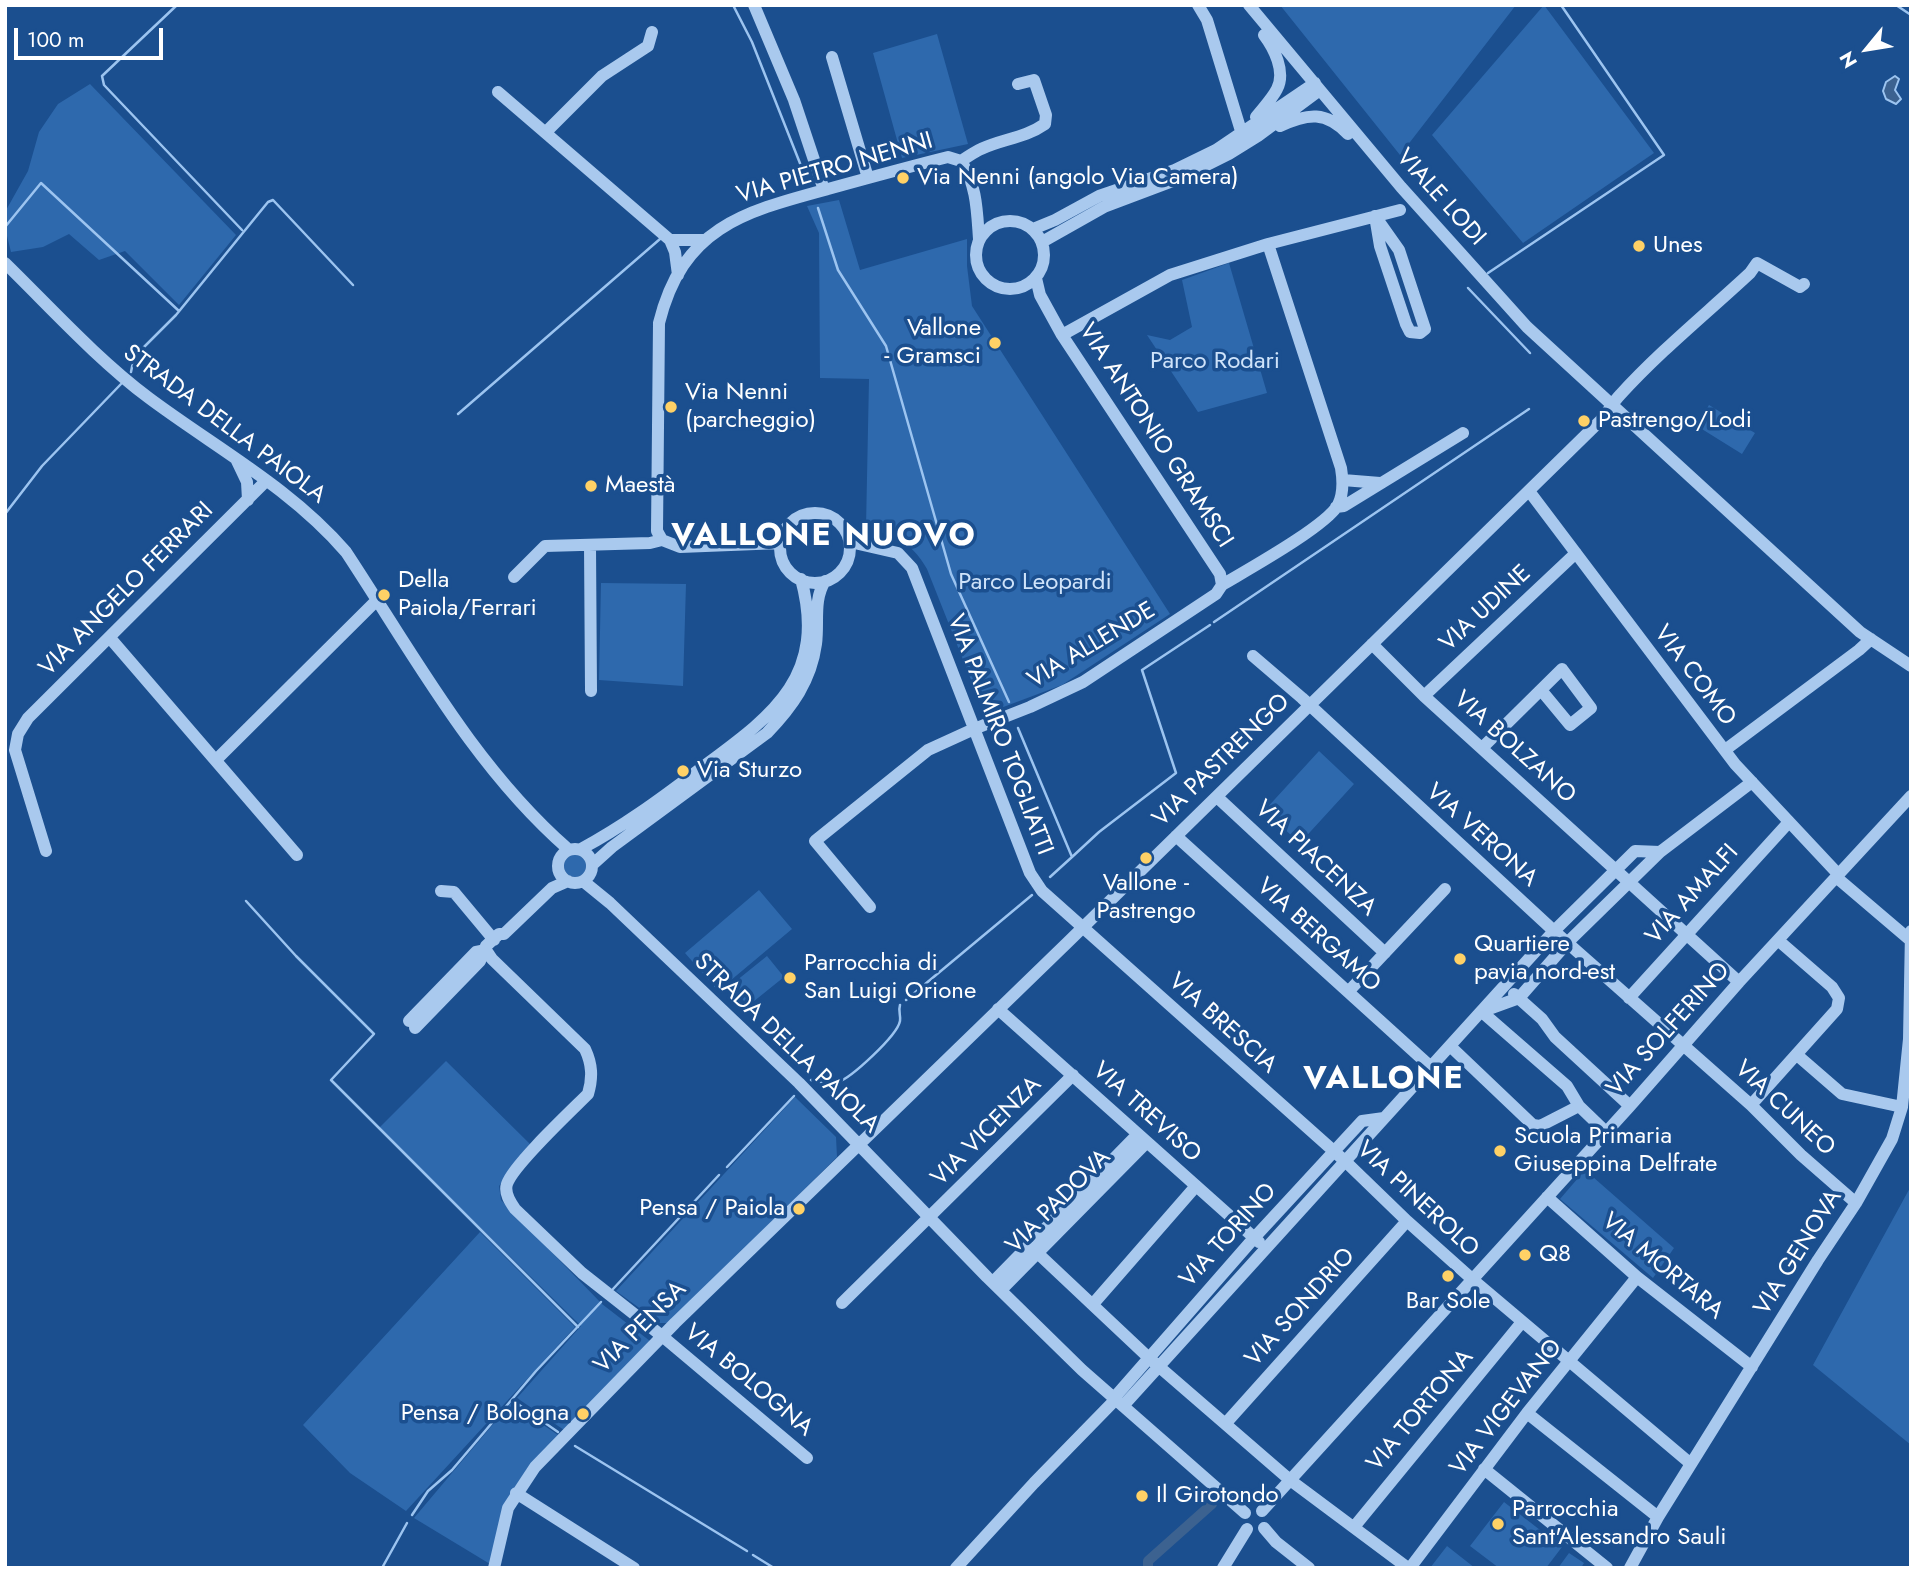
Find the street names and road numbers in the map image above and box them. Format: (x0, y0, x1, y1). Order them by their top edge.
street label: VIA PIETRO NENNI (734, 127, 936, 211)
street label: VIALE LODI (1389, 144, 1491, 252)
street label: VIA ANTONIO GRAMSCI (1072, 318, 1238, 554)
street label: STRADA DELLA PAIOLA (117, 339, 331, 511)
street label: VIA ANGELO FERRARI (34, 497, 220, 683)
street label: VIA UDINE (1435, 560, 1537, 658)
street label: VIA ALLENDE (1023, 597, 1161, 695)
street label: VIA PALMIRO TOGLIATTI (940, 611, 1058, 859)
street label: VIA COMO (1647, 620, 1741, 732)
street label: VIA BOLZANO (1447, 686, 1581, 810)
street label: VIA PASTRENGO (1148, 688, 1296, 834)
street label: VIA VERONA (1419, 778, 1543, 894)
street label: VIA PIACENZA (1248, 795, 1382, 923)
street label: VIA AMALFI (1641, 839, 1745, 951)
street label: VIA BERGAMO (1250, 873, 1386, 999)
street label: STRADA DELLA PAIOLA (687, 948, 885, 1140)
street label: VIA SOLFERINO (1602, 957, 1736, 1103)
street label: VIA BRESCIA (1162, 968, 1282, 1080)
street label: VIA CUNEO (1728, 1055, 1840, 1163)
street label: VIA TREVISO (1086, 1057, 1206, 1169)
street label: VIA VICENZA (926, 1071, 1048, 1193)
street label: VIA PINEROLO (1350, 1136, 1484, 1264)
street label: VIA PADOVA (1001, 1144, 1117, 1260)
street label: VIA TORINO (1175, 1178, 1283, 1294)
street label: VIA GENOVA (1749, 1185, 1849, 1321)
street label: VIA MORTARA (1595, 1208, 1729, 1326)
street label: VIA SONDRIO (1240, 1243, 1362, 1373)
street label: VIA PENSA (589, 1276, 693, 1380)
street label: VIA BOLOGNA (678, 1319, 818, 1443)
street label: VIA VIGEVANO (1445, 1334, 1569, 1482)
street label: VIA TORTONA (1362, 1344, 1480, 1478)

